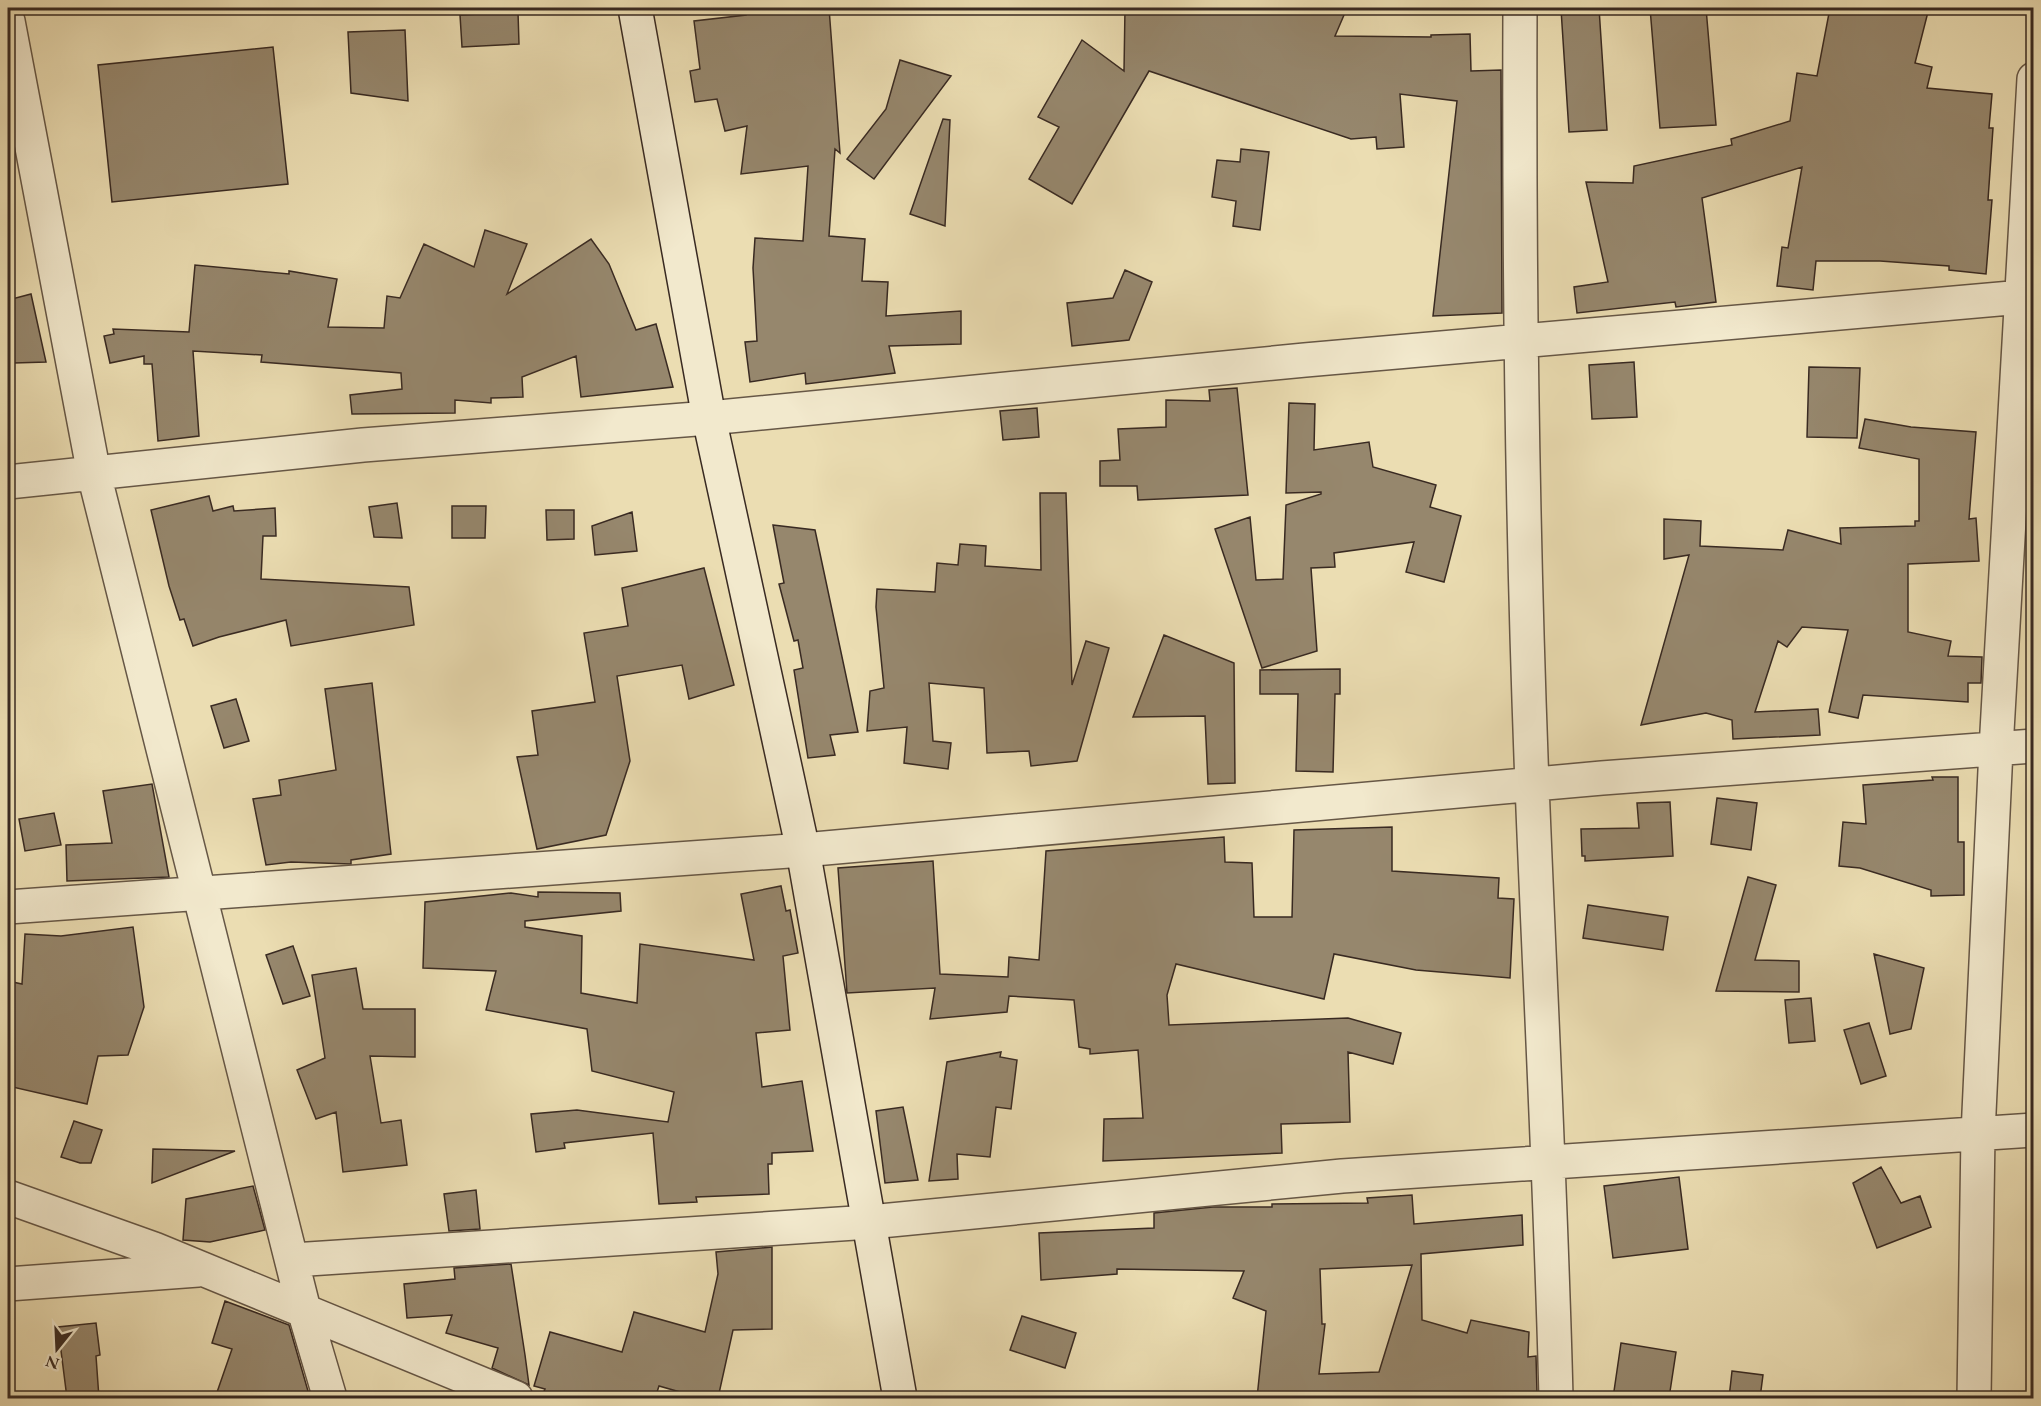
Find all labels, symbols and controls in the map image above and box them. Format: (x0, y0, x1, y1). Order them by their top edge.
north arrow (27, 1319, 87, 1379)
text: N (43, 1351, 62, 1375)

